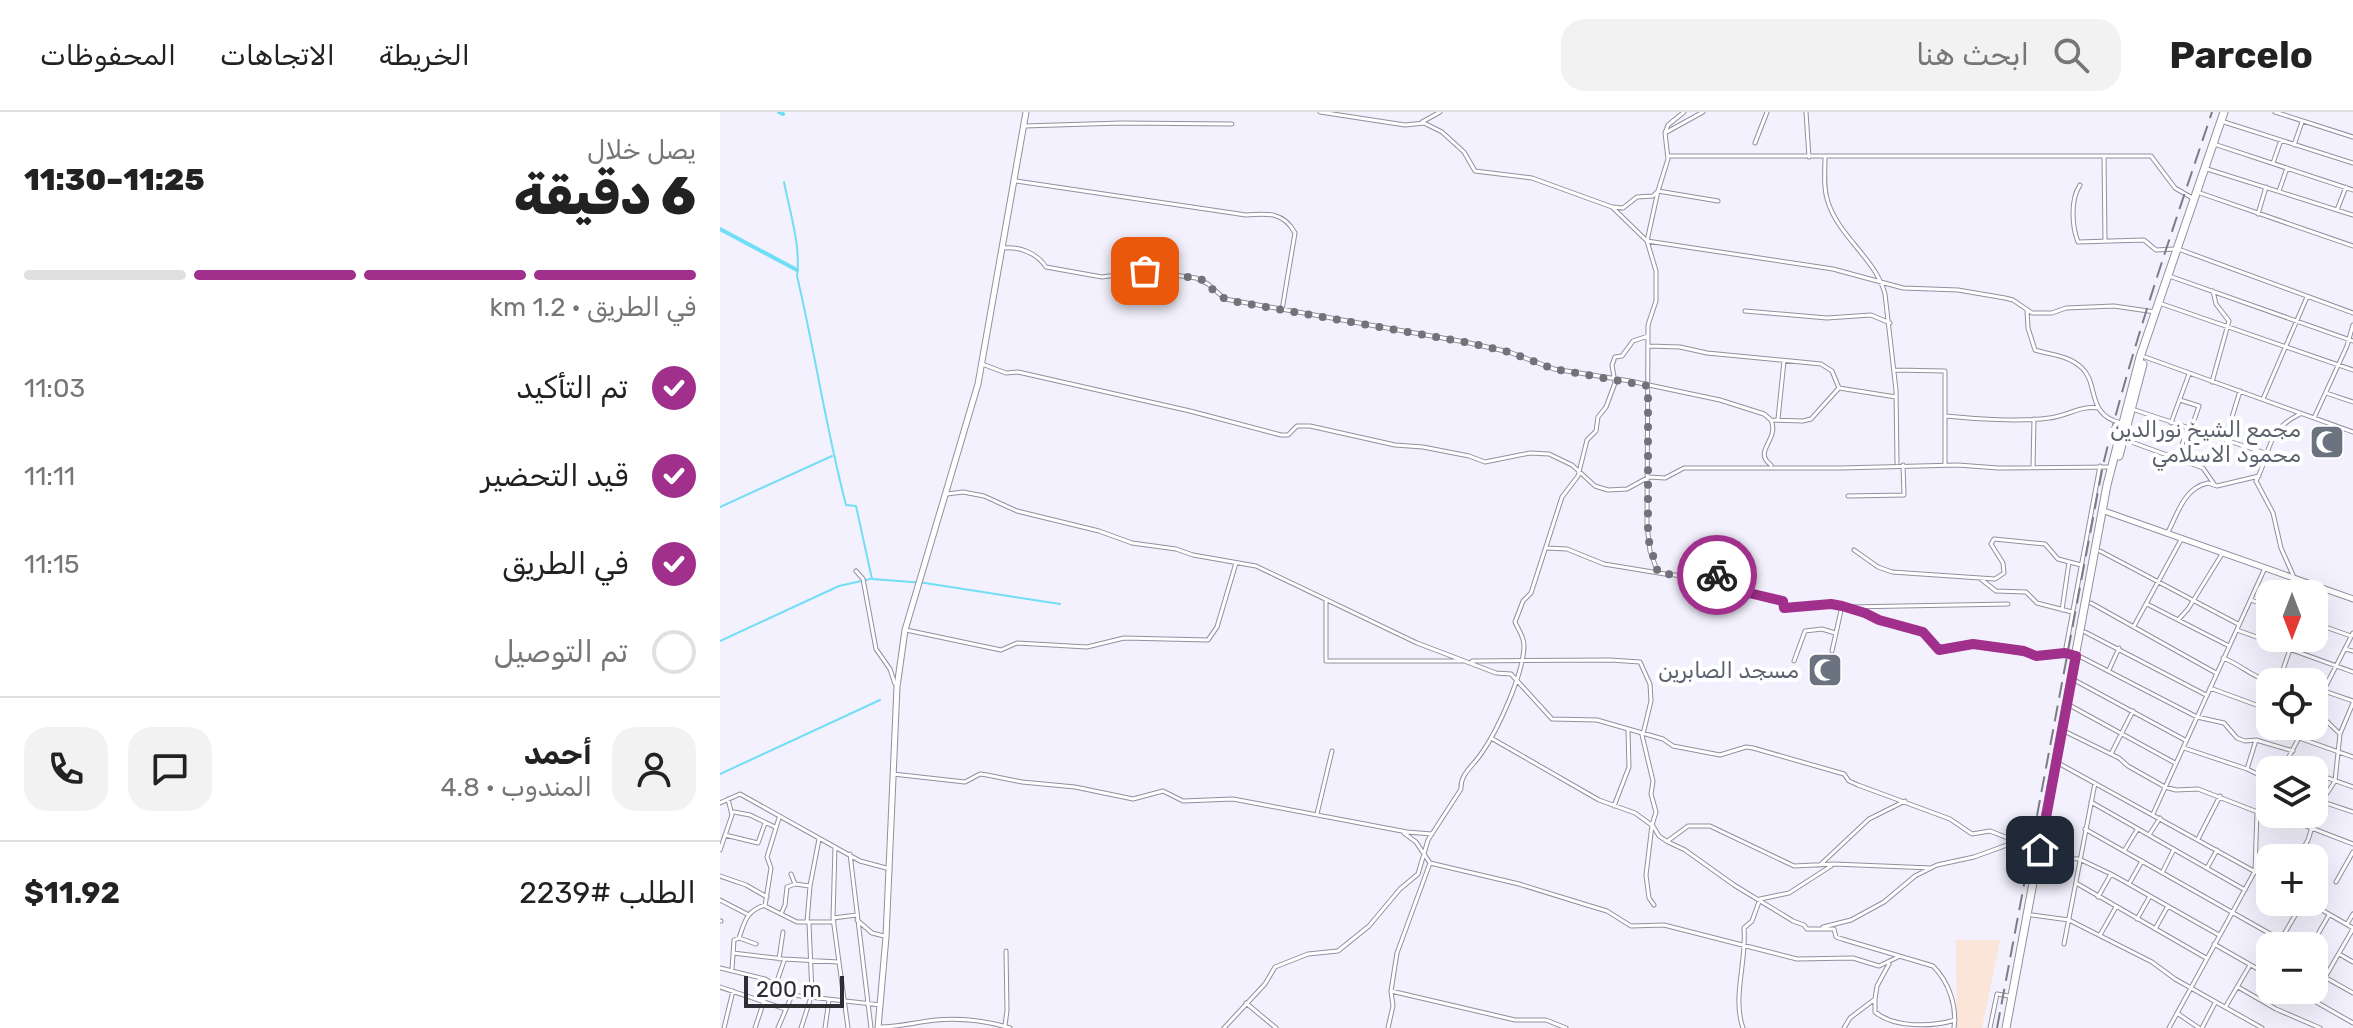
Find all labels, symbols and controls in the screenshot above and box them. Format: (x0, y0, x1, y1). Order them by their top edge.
search box (1561, 19, 2121, 91)
text: Parcelo (2169, 32, 2313, 78)
icon: search (2049, 33, 2093, 77)
text: ابحث هنا (1916, 37, 2029, 73)
text: المحفوظات (40, 39, 176, 72)
text: الاتجاهات (220, 39, 335, 72)
text: الخريطة (379, 39, 470, 72)
text: يصل خلال (587, 135, 696, 166)
text: 11:25–11:30 (24, 162, 204, 198)
text: 6 دقيقة (514, 165, 696, 227)
pin (1111, 237, 1179, 305)
icon: bag (1123, 249, 1167, 293)
text: في الطريق · 1.2 km (490, 292, 696, 323)
icon: check (652, 366, 696, 410)
text: تم التأكيد (516, 370, 628, 406)
text: 11:03 (24, 373, 85, 404)
place label: مجمع الشيخ نورالدين محمود الاسلامي (2110, 416, 2301, 471)
mosque icon: مجمع الشيخ نورالدين محمود الاسلامي (2308, 423, 2346, 461)
icon: check (652, 454, 696, 498)
text: قيد التحضير (481, 458, 628, 494)
text: 11:11 (24, 461, 75, 492)
courier (1677, 535, 1757, 615)
icon: check (652, 542, 696, 586)
text: في الطريق (502, 546, 628, 582)
text: 11:15 (24, 549, 79, 580)
icon: bike (1695, 553, 1739, 597)
north arrow (2256, 580, 2328, 652)
map controls (2256, 580, 2328, 1004)
text: تم التوصيل (493, 634, 628, 670)
mosque icon: مسجد الصابرين (1806, 651, 1844, 689)
place label: مسجد الصابرين (1658, 657, 1799, 684)
button: locate (2256, 668, 2328, 740)
button: phone (24, 727, 108, 811)
button: chat (128, 727, 212, 811)
button: person (612, 727, 696, 811)
text: أحمد (524, 736, 592, 772)
button: layers (2256, 756, 2328, 828)
text: المندوب · 4.8 (440, 772, 592, 803)
pin (2006, 816, 2074, 884)
icon: home (2018, 828, 2062, 872)
button: + (2256, 844, 2328, 916)
text: $11.92 (24, 875, 120, 911)
text: الطلب #2239 (519, 875, 696, 911)
button: − (2256, 932, 2328, 1004)
scale bar (744, 972, 844, 1008)
text: 200 m (756, 976, 822, 1003)

